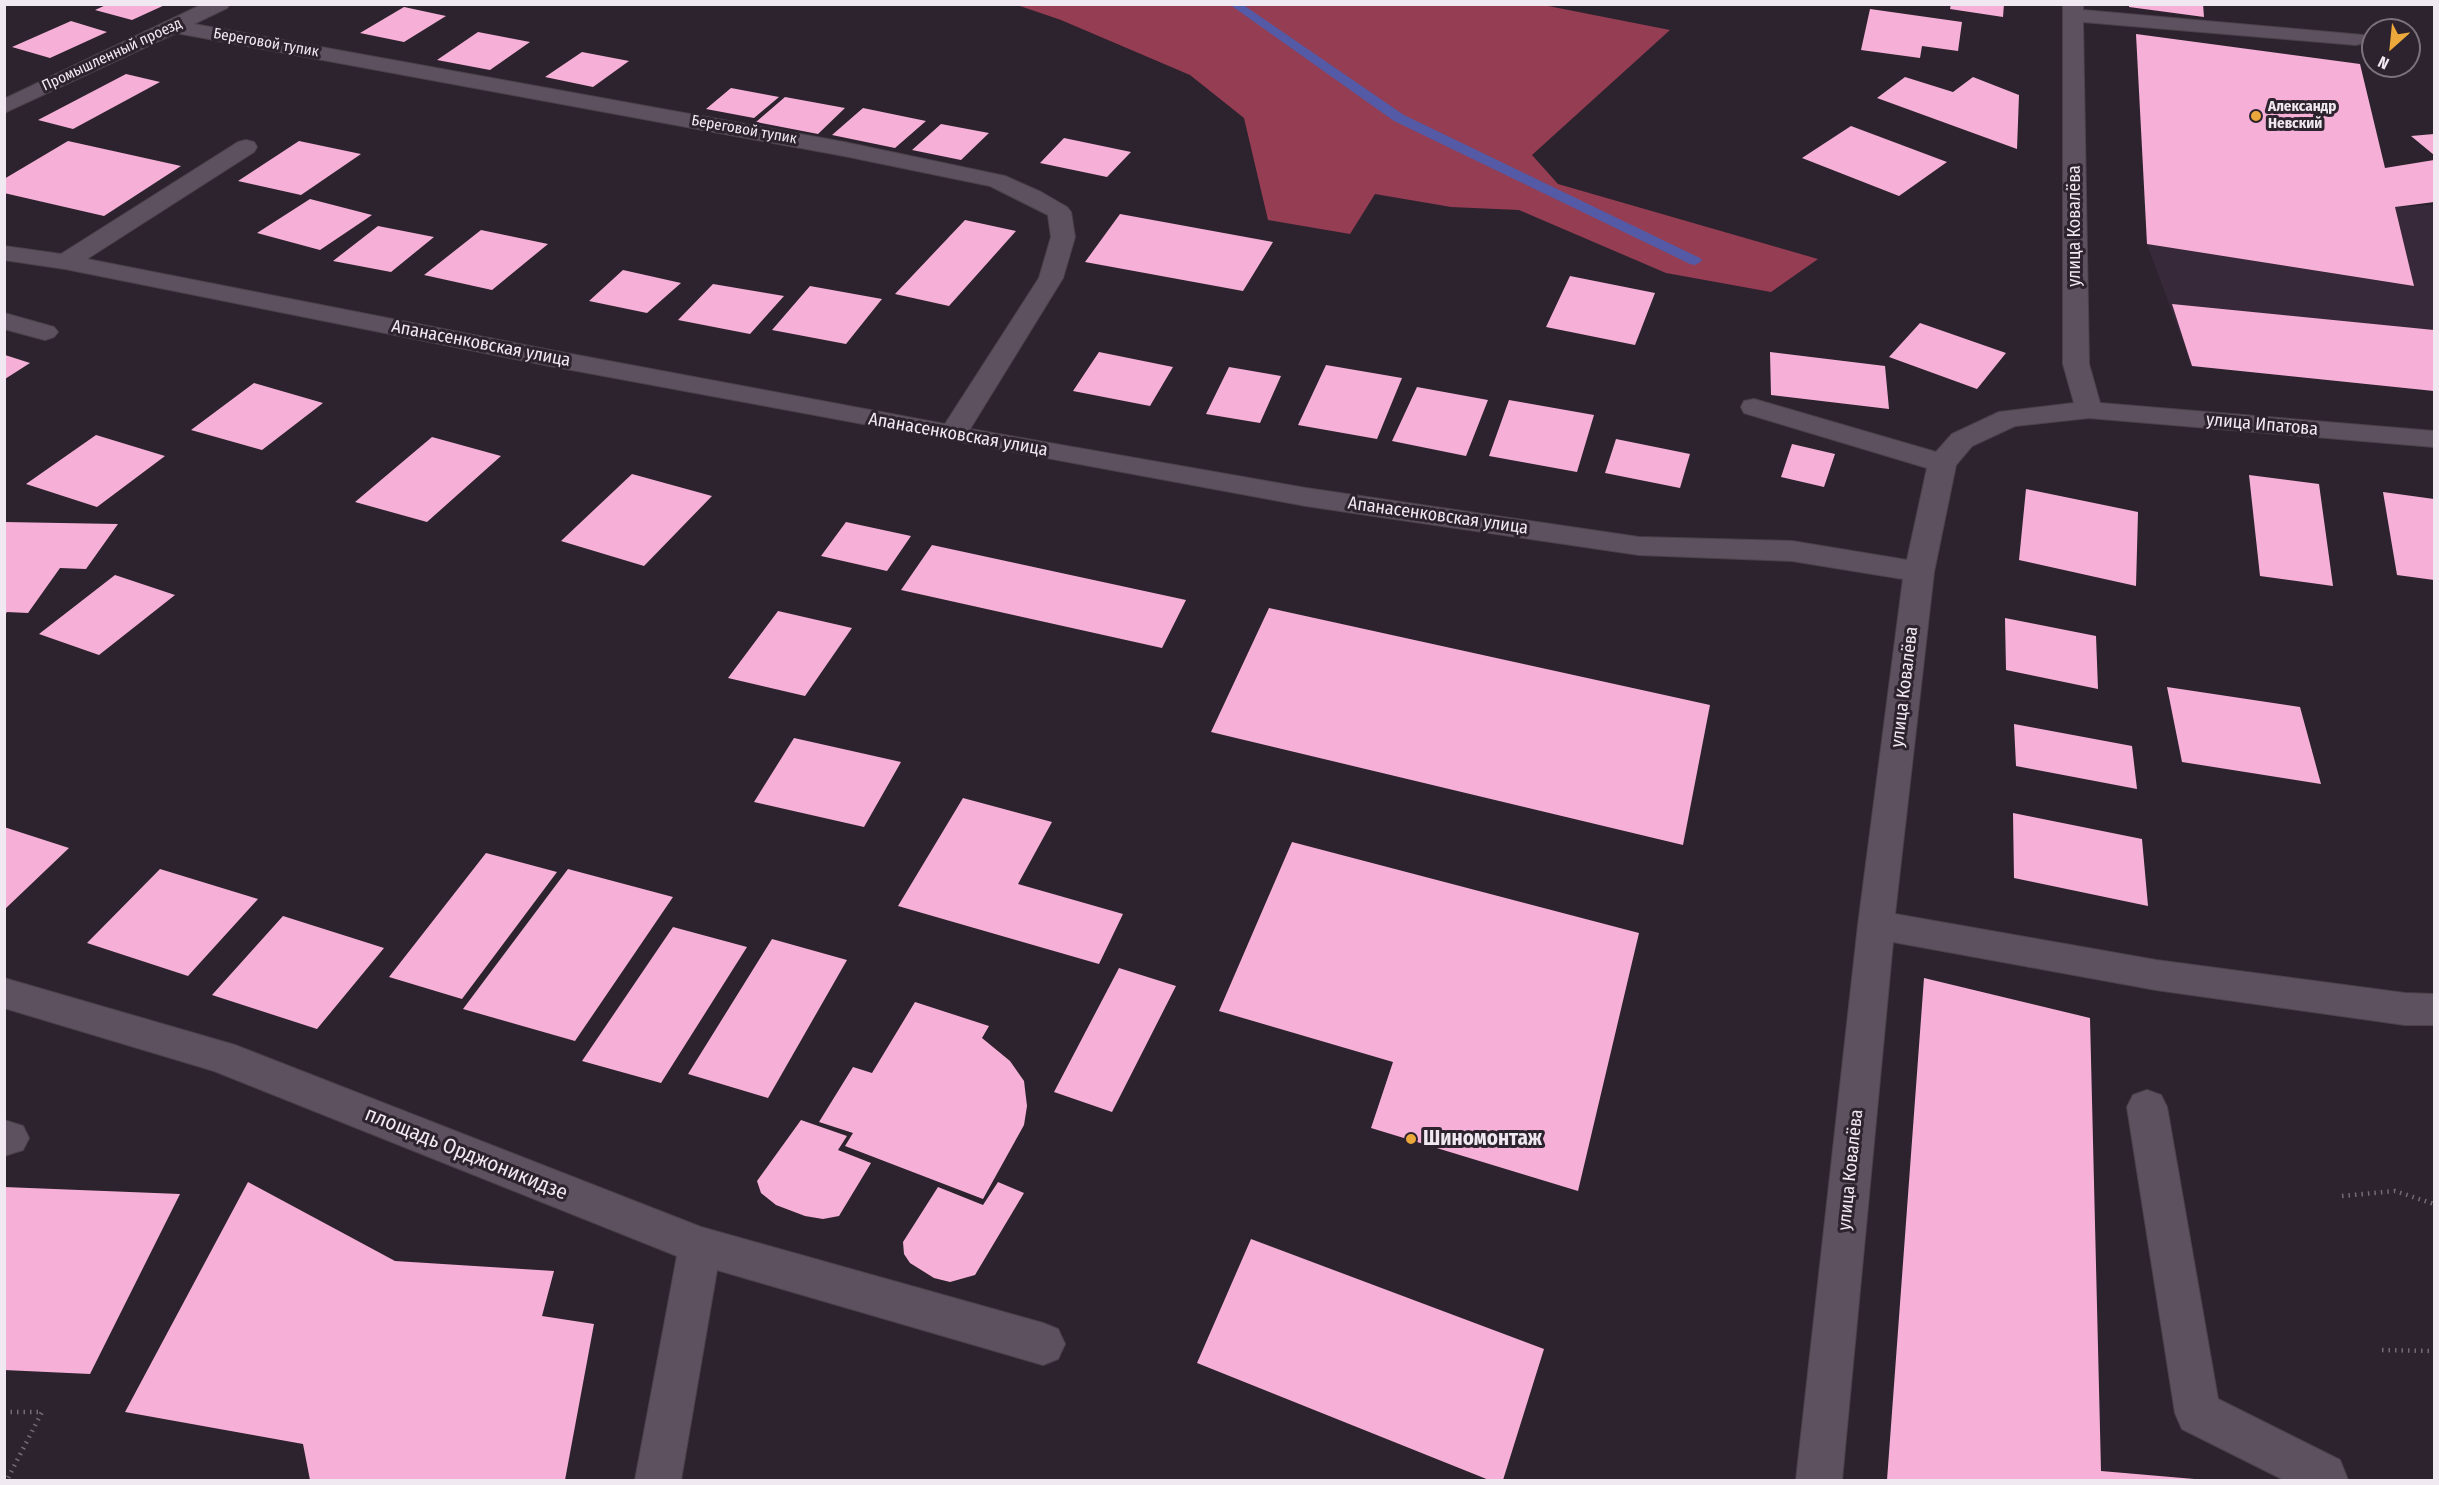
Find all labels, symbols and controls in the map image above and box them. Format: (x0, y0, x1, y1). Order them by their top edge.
street label: Промышленный проезд (39, 15, 185, 95)
north arrow (2361, 18, 2421, 78)
street label: Береговой тупик (212, 25, 320, 61)
text: N (2375, 52, 2392, 73)
place label: Александр Невский (2268, 98, 2336, 133)
marker: Александр Невский (2249, 109, 2263, 123)
street label: Береговой тупик (690, 112, 798, 148)
street label: улица Ковалёва (2064, 165, 2086, 287)
street label: Апанасенковская улица (390, 316, 572, 372)
street label: Апанасенковская улица (867, 409, 1049, 461)
street label: улица Ипатова (2205, 409, 2319, 441)
street label: Апанасенковская улица (1346, 493, 1530, 539)
street label: улица Ковалёва (1887, 625, 1923, 749)
street label: площадь Орджоникидзе (361, 1102, 571, 1206)
street label: улица Ковалёва (1834, 1108, 1868, 1232)
place label: Шиномонтаж (1423, 1126, 1542, 1152)
marker: Шиномонтаж (1404, 1132, 1418, 1146)

